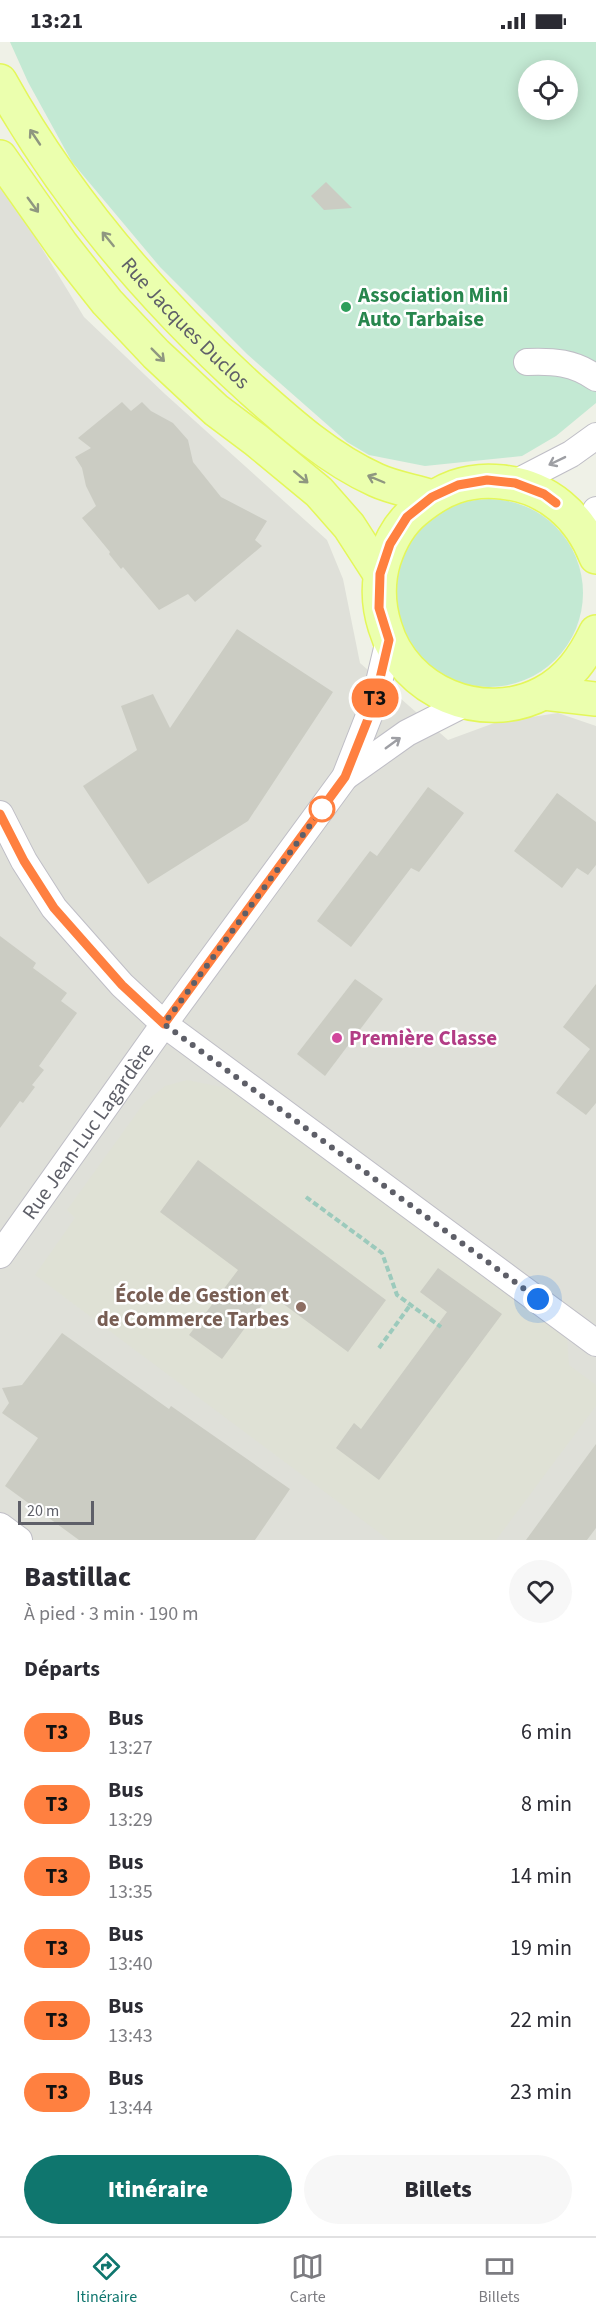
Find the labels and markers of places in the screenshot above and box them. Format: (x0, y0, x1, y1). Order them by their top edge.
place label: Association Mini Auto Tarbaise (357, 280, 508, 334)
marker: Association Mini Auto Tarbaise (339, 300, 353, 314)
unlabelled marker (309, 796, 335, 822)
place label: Première Classe (349, 1023, 497, 1053)
marker: Première Classe (330, 1031, 344, 1045)
place label: École de Gestion et de Commerce Tarbes (97, 1280, 289, 1334)
marker: École de Gestion et de Commerce Tarbes (294, 1300, 308, 1314)

